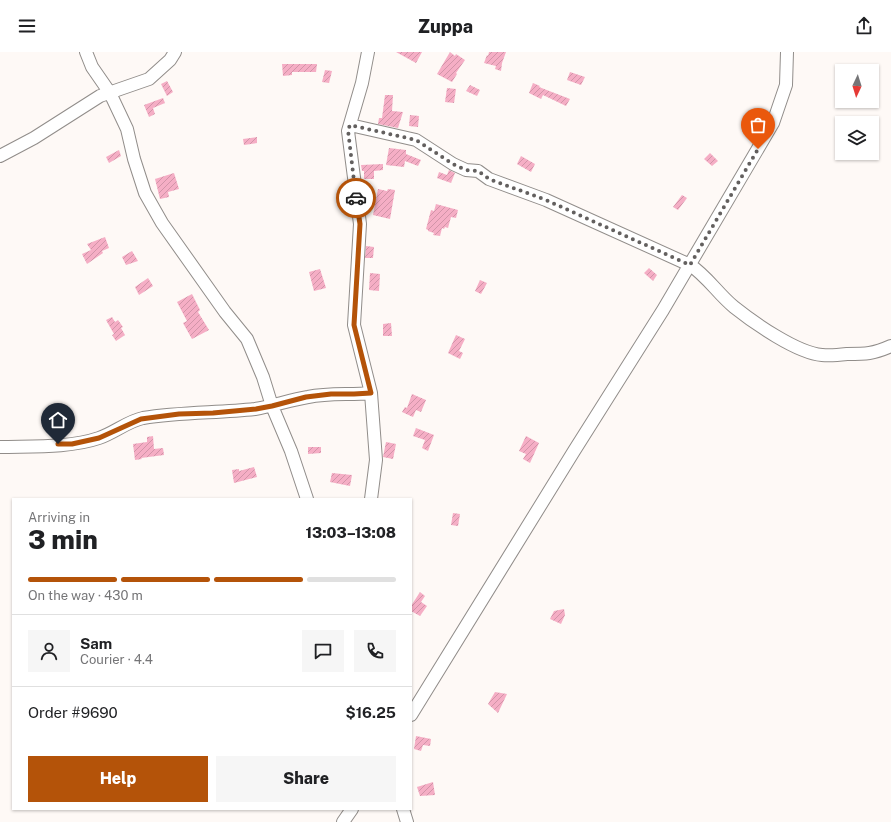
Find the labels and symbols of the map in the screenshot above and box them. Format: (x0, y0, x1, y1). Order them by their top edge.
north arrow (835, 64, 879, 108)
pin (741, 108, 775, 149)
courier (336, 178, 376, 218)
pin (41, 403, 75, 444)

